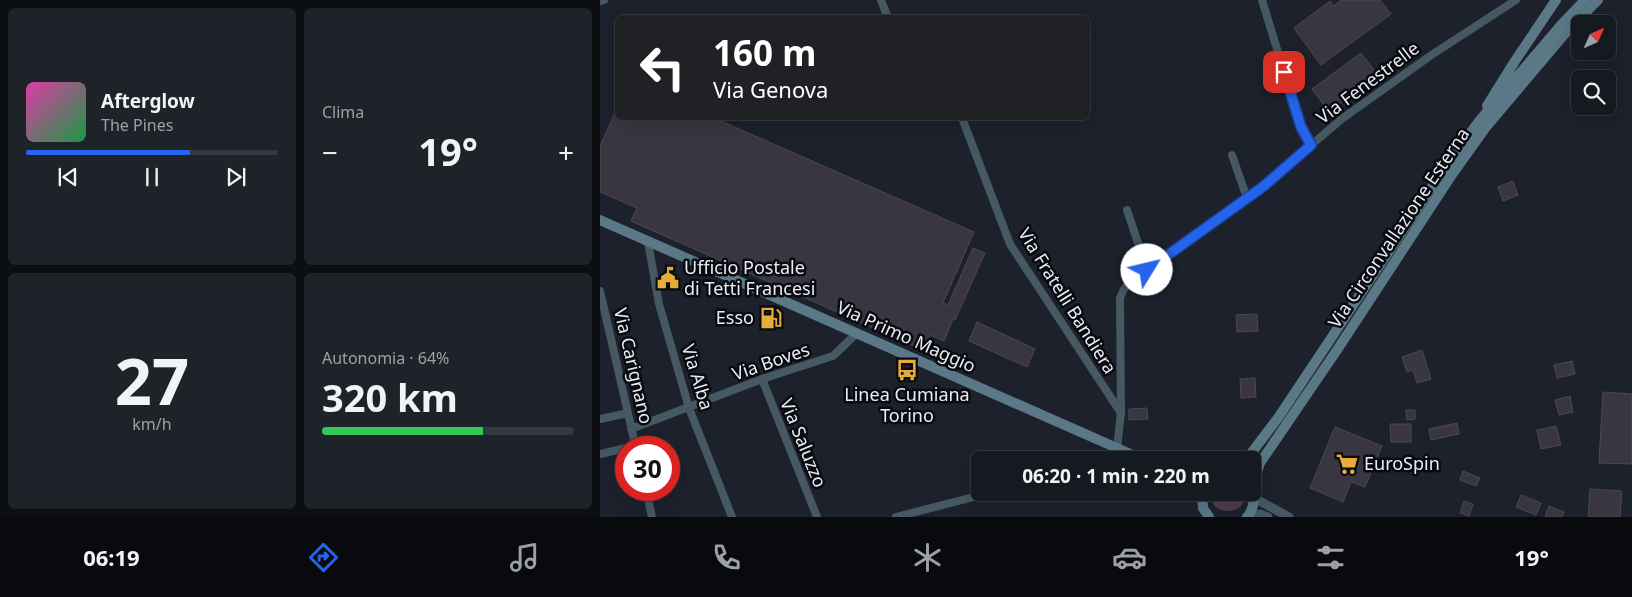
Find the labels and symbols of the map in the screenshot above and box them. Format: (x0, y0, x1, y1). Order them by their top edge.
north arrow (1571, 15, 1616, 60)
street label: Via Fenestrelle (1311, 36, 1424, 129)
pin (1263, 51, 1305, 93)
street label: Via Circonvallazione Esterna (1322, 123, 1474, 332)
street label: Via Fratelli Bandiera (1013, 223, 1123, 378)
position arrow (1120, 243, 1172, 295)
place label: Ufficio Postale di Tetti Francesi (684, 255, 815, 300)
public building icon: Ufficio Postale di Tetti Francesi (655, 265, 681, 291)
street label: Via Primo Maggio (833, 295, 980, 377)
place label: Esso (716, 305, 754, 329)
fuel station icon: Esso (758, 305, 784, 331)
street label: Via Carignano (609, 306, 659, 426)
street label: Via Boves (729, 337, 813, 385)
street label: Via Alba (677, 341, 719, 413)
bus stop icon: Linea Cumiana Torino (894, 357, 920, 383)
place label: Linea Cumiana Torino (844, 382, 970, 427)
street label: Via Saluzzo (775, 395, 833, 491)
speed limit sign: 30 (615, 436, 680, 501)
supermarket icon: EuroSpin (1334, 451, 1360, 477)
place label: EuroSpin (1364, 451, 1440, 475)

